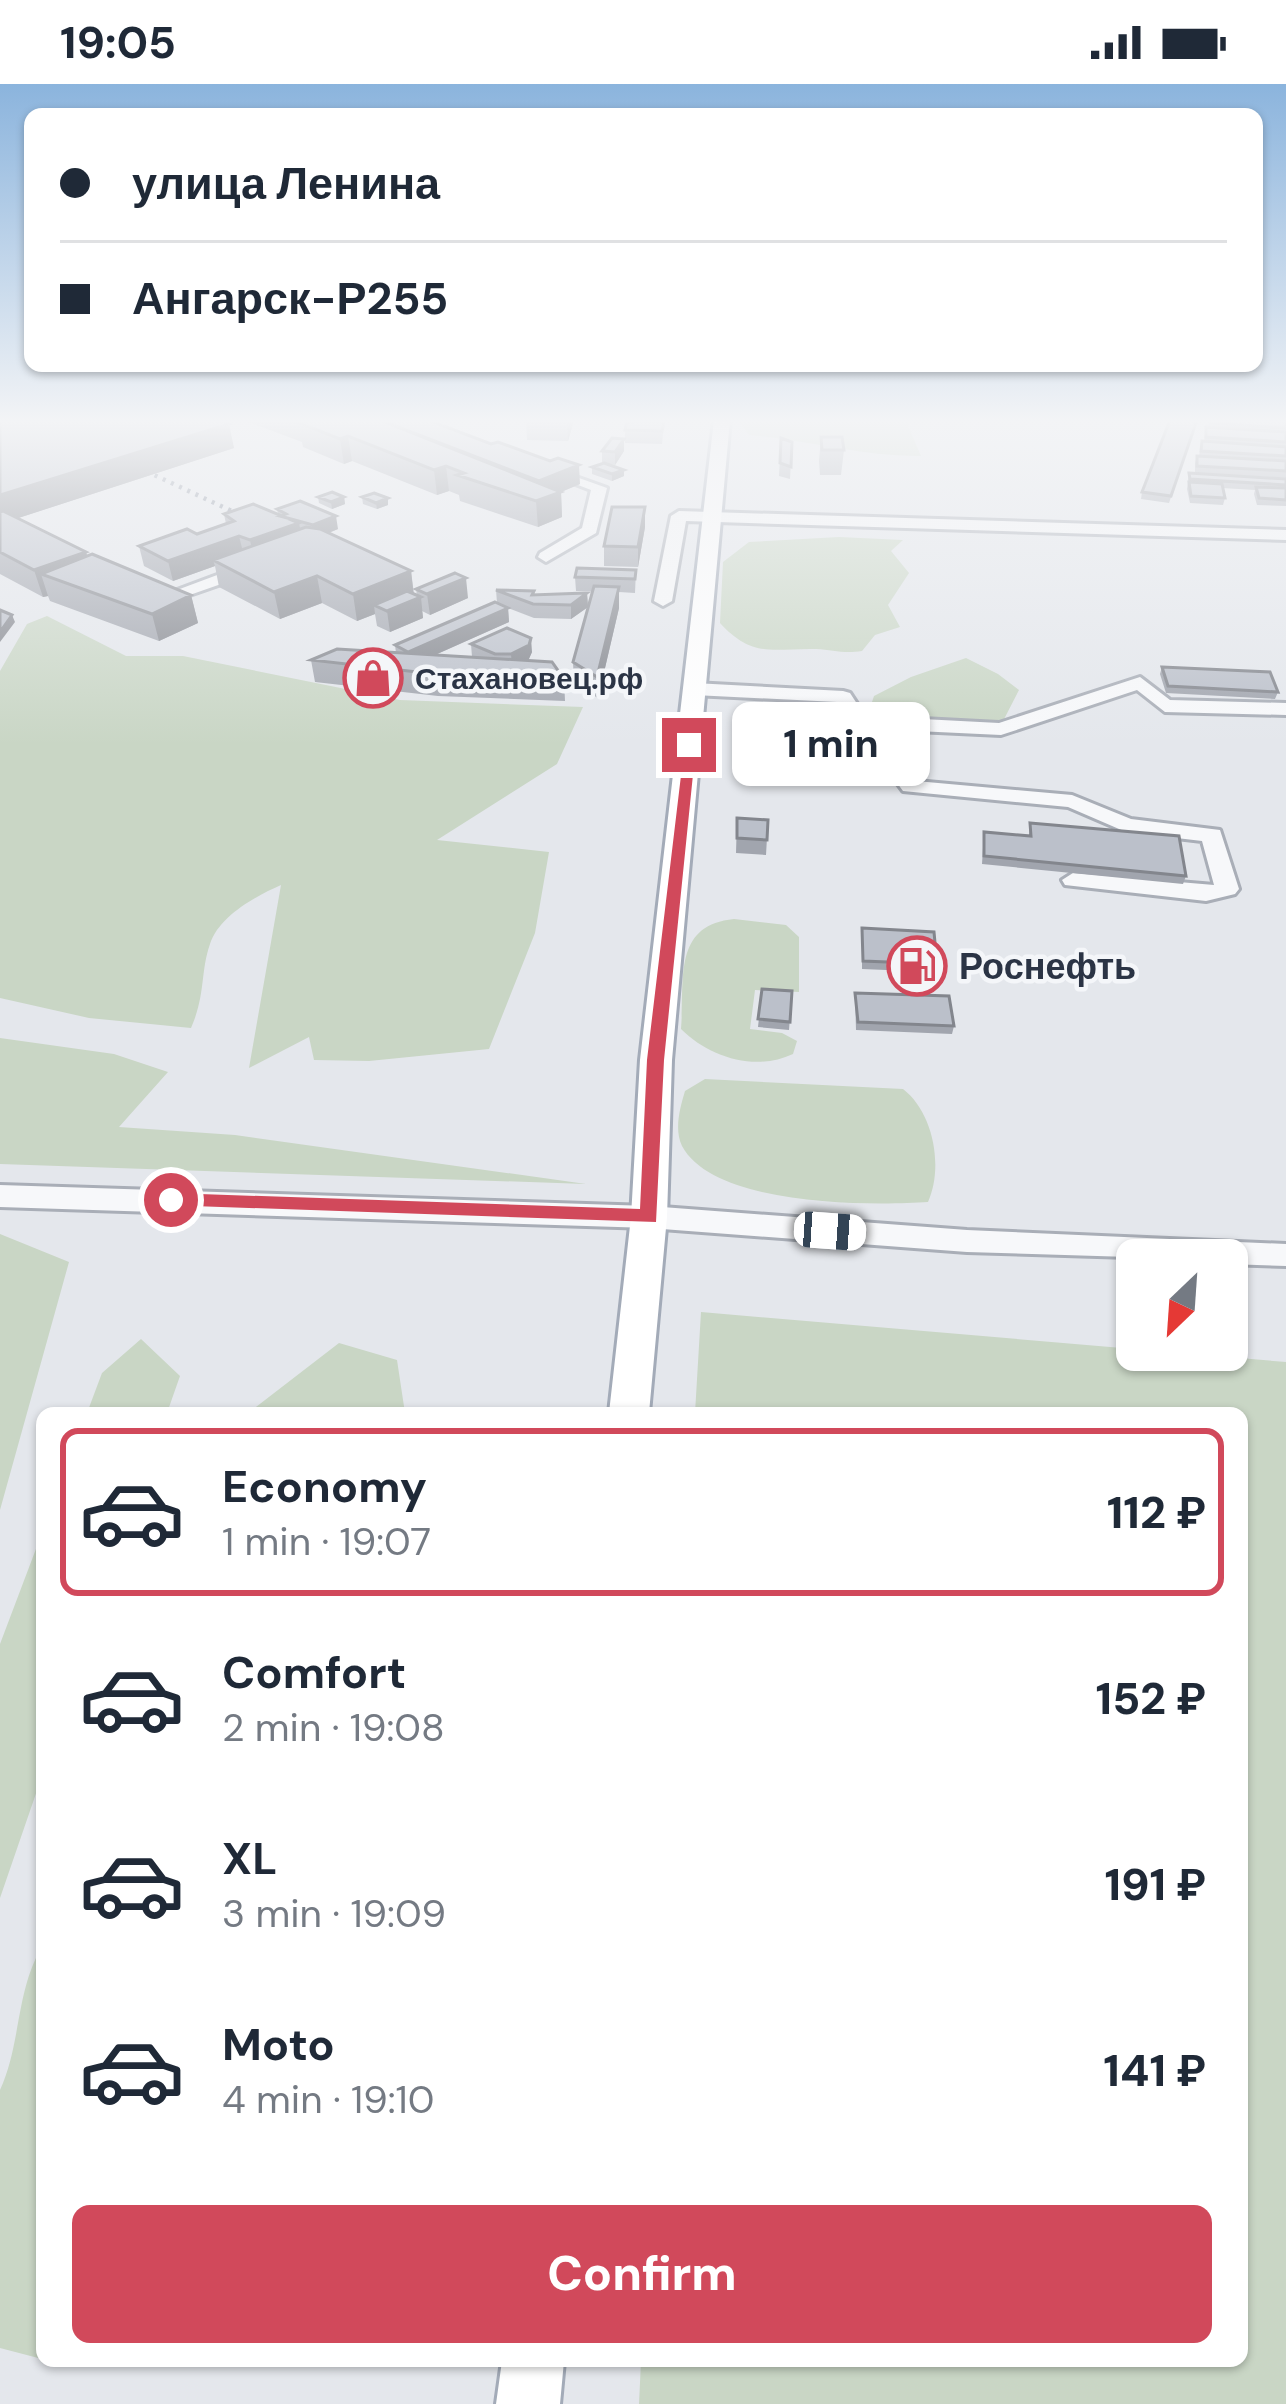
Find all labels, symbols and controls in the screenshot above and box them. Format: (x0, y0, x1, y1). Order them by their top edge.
text: 19:05 (60, 13, 176, 72)
text: улица Ленина (132, 154, 440, 213)
text: Ангарск-Р255 (132, 269, 448, 328)
shop icon: Стахановец.рф (342, 647, 404, 709)
place label: Стахановец.рф (415, 659, 643, 698)
callout: 1 min (731, 703, 929, 787)
route end (662, 718, 716, 772)
text: 1 min (783, 718, 879, 769)
fuel station icon: Роснефть (886, 935, 948, 997)
place label: Роснефть (959, 943, 1136, 990)
route start (144, 1173, 198, 1227)
car (793, 1211, 867, 1251)
north arrow (1116, 1239, 1248, 1371)
map controls (1116, 1239, 1248, 1371)
text: Economy (222, 1457, 427, 1516)
icon: car (78, 1458, 186, 1566)
text: 112 ₽ (1107, 1483, 1206, 1542)
text: 1 min · 19:07 (222, 1516, 431, 1567)
text: Comfort (222, 1643, 406, 1702)
icon: car (78, 1644, 186, 1752)
text: 152 ₽ (1096, 1669, 1206, 1728)
text: 2 min · 19:08 (222, 1702, 445, 1753)
text: XL (222, 1829, 277, 1888)
icon: car (78, 1830, 186, 1938)
text: 191 ₽ (1104, 1855, 1206, 1914)
text: 3 min · 19:09 (222, 1888, 446, 1939)
text: Moto (222, 2015, 335, 2074)
icon: car (78, 2016, 186, 2124)
text: 141 ₽ (1103, 2041, 1206, 2100)
text: 4 min · 19:10 (222, 2074, 434, 2125)
button: Confirm (72, 2205, 1212, 2343)

